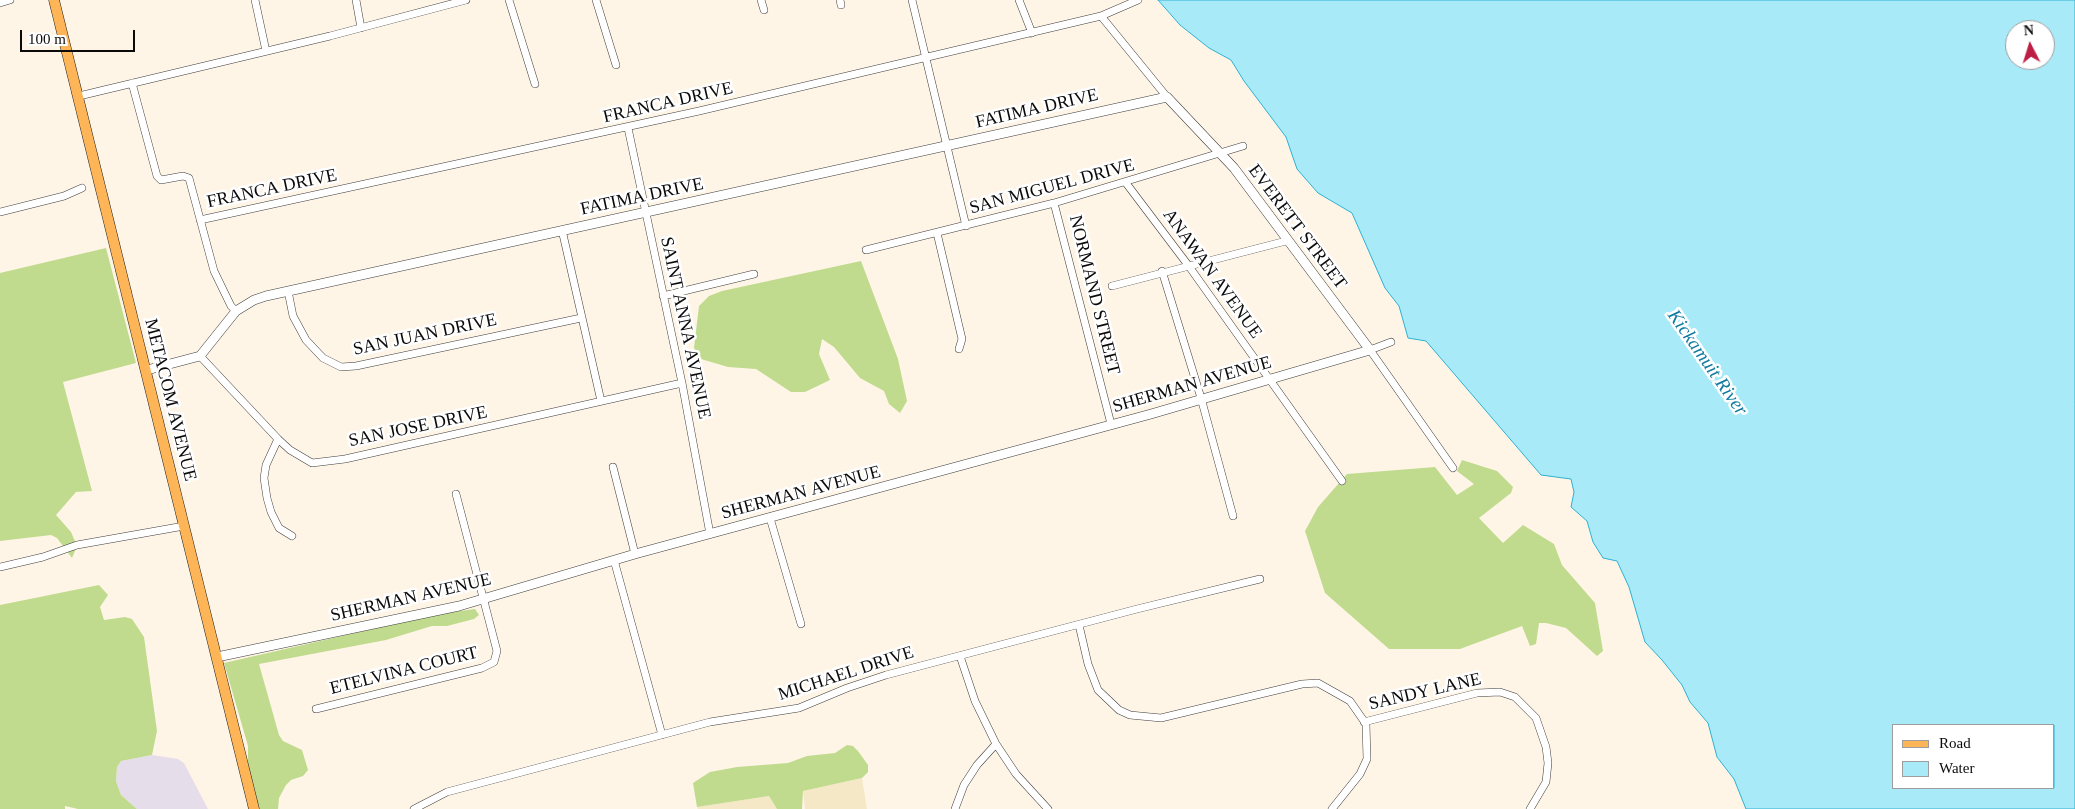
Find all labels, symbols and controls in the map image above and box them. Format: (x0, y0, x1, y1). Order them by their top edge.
scale bar (22, 20, 138, 52)
north arrow (2005, 20, 2055, 70)
text: N (2023, 23, 2034, 38)
text: 100 m (28, 31, 66, 47)
street label: FRANCA DRIVE (601, 78, 735, 128)
street label: FATIMA DRIVE (974, 84, 1100, 134)
street label: SAN MIGUEL DRIVE (967, 155, 1137, 219)
street label: EVERETT STREET (1243, 160, 1351, 294)
street label: FRANCA DRIVE (205, 165, 339, 213)
street label: FATIMA DRIVE (579, 173, 705, 221)
street label: ANAWAN AVENUE (1158, 205, 1266, 343)
street label: NORMAND STREET (1064, 213, 1124, 377)
street label: SAINT ANNA AVENUE (655, 235, 715, 421)
water label: Kickamuit River (1662, 306, 1752, 420)
street label: SAN JUAN DRIVE (351, 309, 499, 361)
street label: METACOM AVENUE (139, 316, 201, 484)
street label: SHERMAN AVENUE (1110, 352, 1274, 418)
street label: SAN JOSE DRIVE (347, 402, 489, 452)
street label: SHERMAN AVENUE (719, 461, 883, 525)
street label: SHERMAN AVENUE (329, 569, 493, 627)
street label: ETELVINA COURT (328, 642, 480, 700)
street label: MICHAEL DRIVE (775, 642, 917, 706)
street label: SANDY LANE (1367, 669, 1483, 715)
legend (1892, 724, 2055, 789)
text: Road (1939, 735, 1971, 751)
text: Water (1939, 760, 1974, 776)

